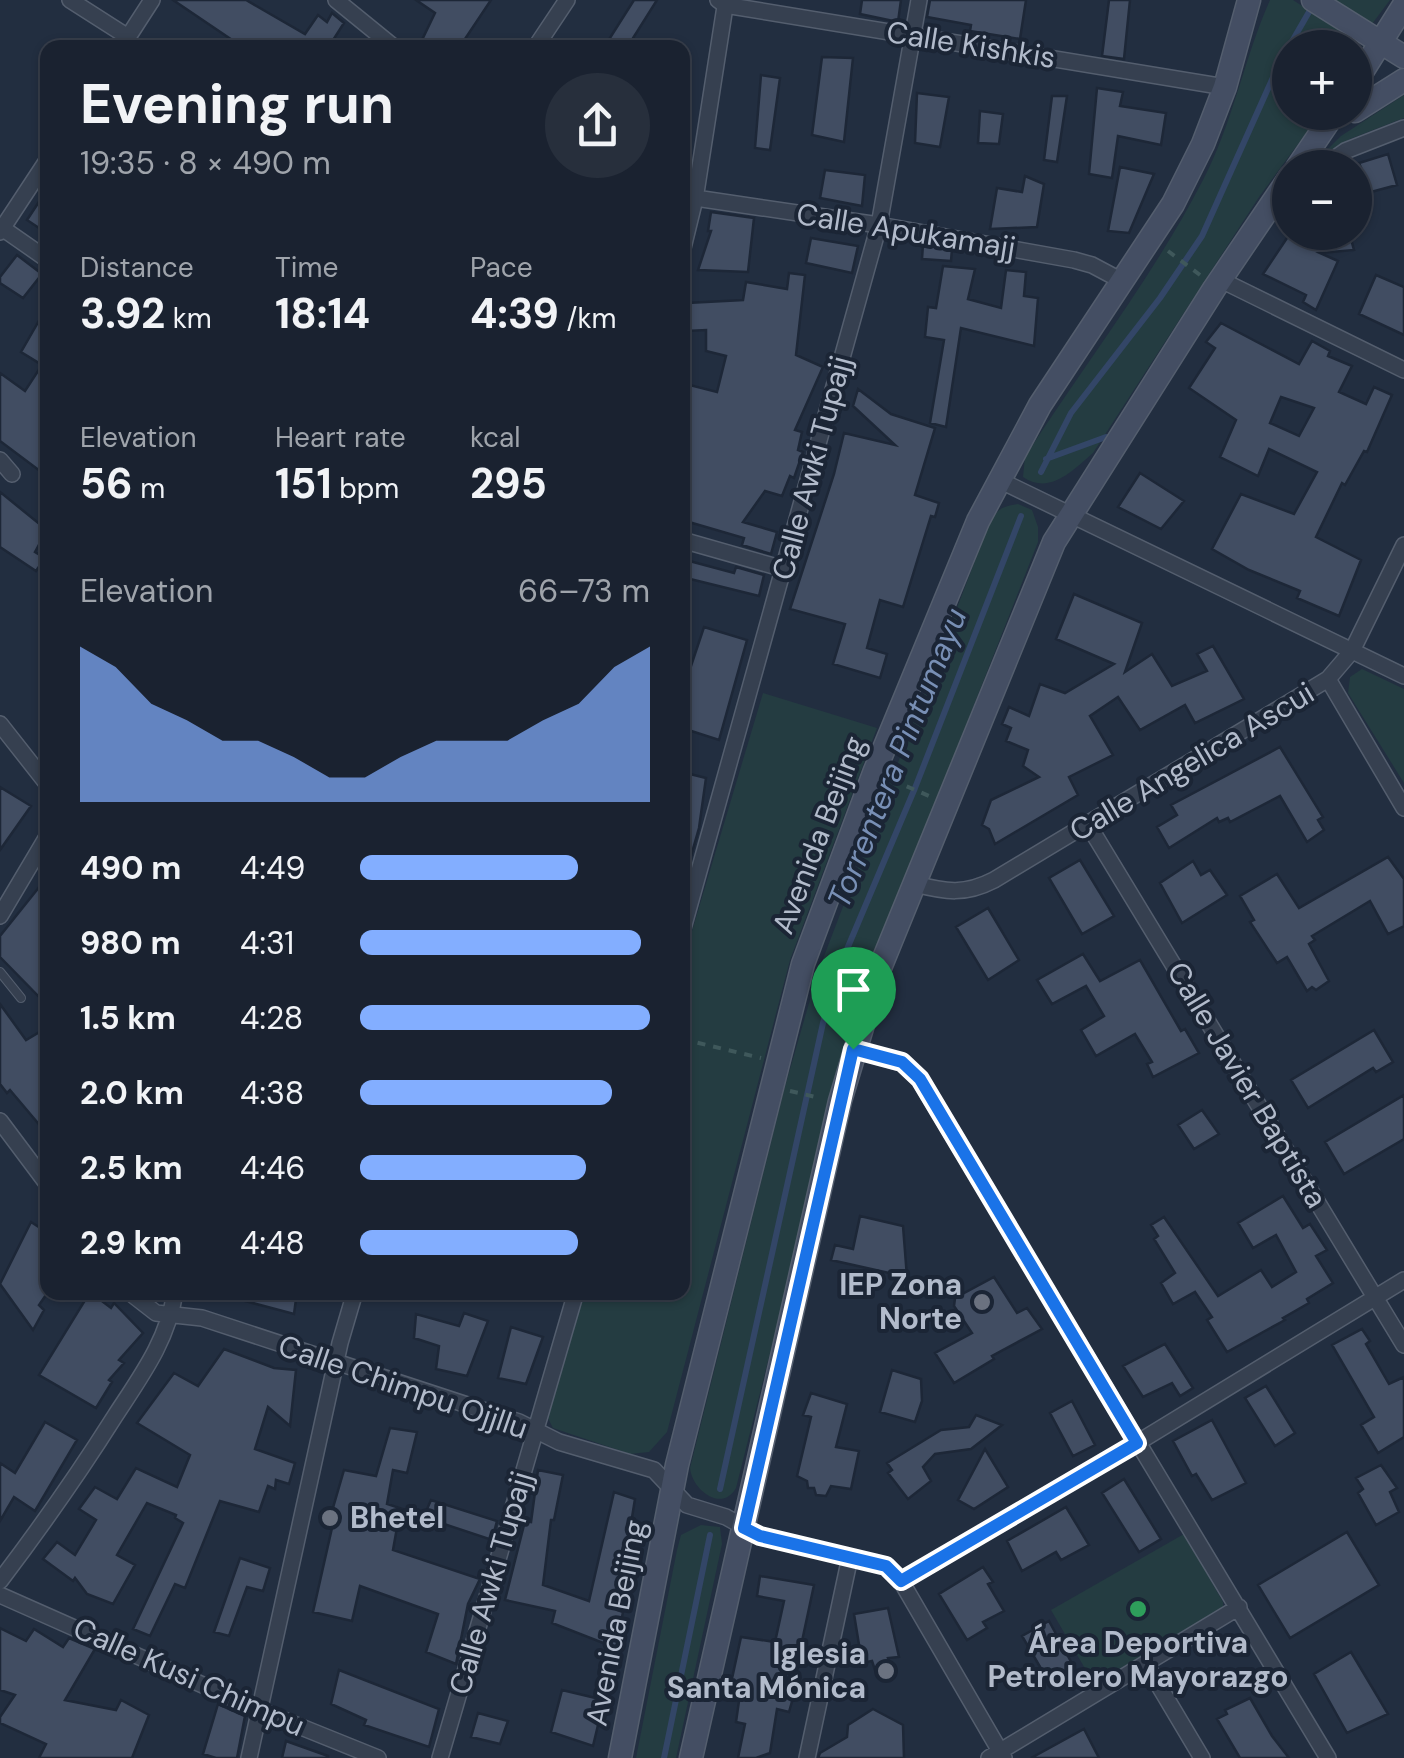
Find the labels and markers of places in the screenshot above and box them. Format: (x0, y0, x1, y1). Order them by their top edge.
pin (811, 947, 896, 1050)
place label: IEP Zona Norte (839, 1265, 962, 1338)
marker: IEP Zona Norte (971, 1291, 993, 1313)
place label: Bhetel (350, 1498, 444, 1537)
marker: Bhetel (319, 1507, 341, 1529)
marker: Área Deportiva Petrolero Mayorazgo (1127, 1598, 1149, 1620)
place label: Área Deportiva Petrolero Mayorazgo (987, 1623, 1289, 1696)
place label: Iglesia Santa Mónica (667, 1634, 866, 1707)
marker: Iglesia Santa Mónica (875, 1660, 897, 1682)

